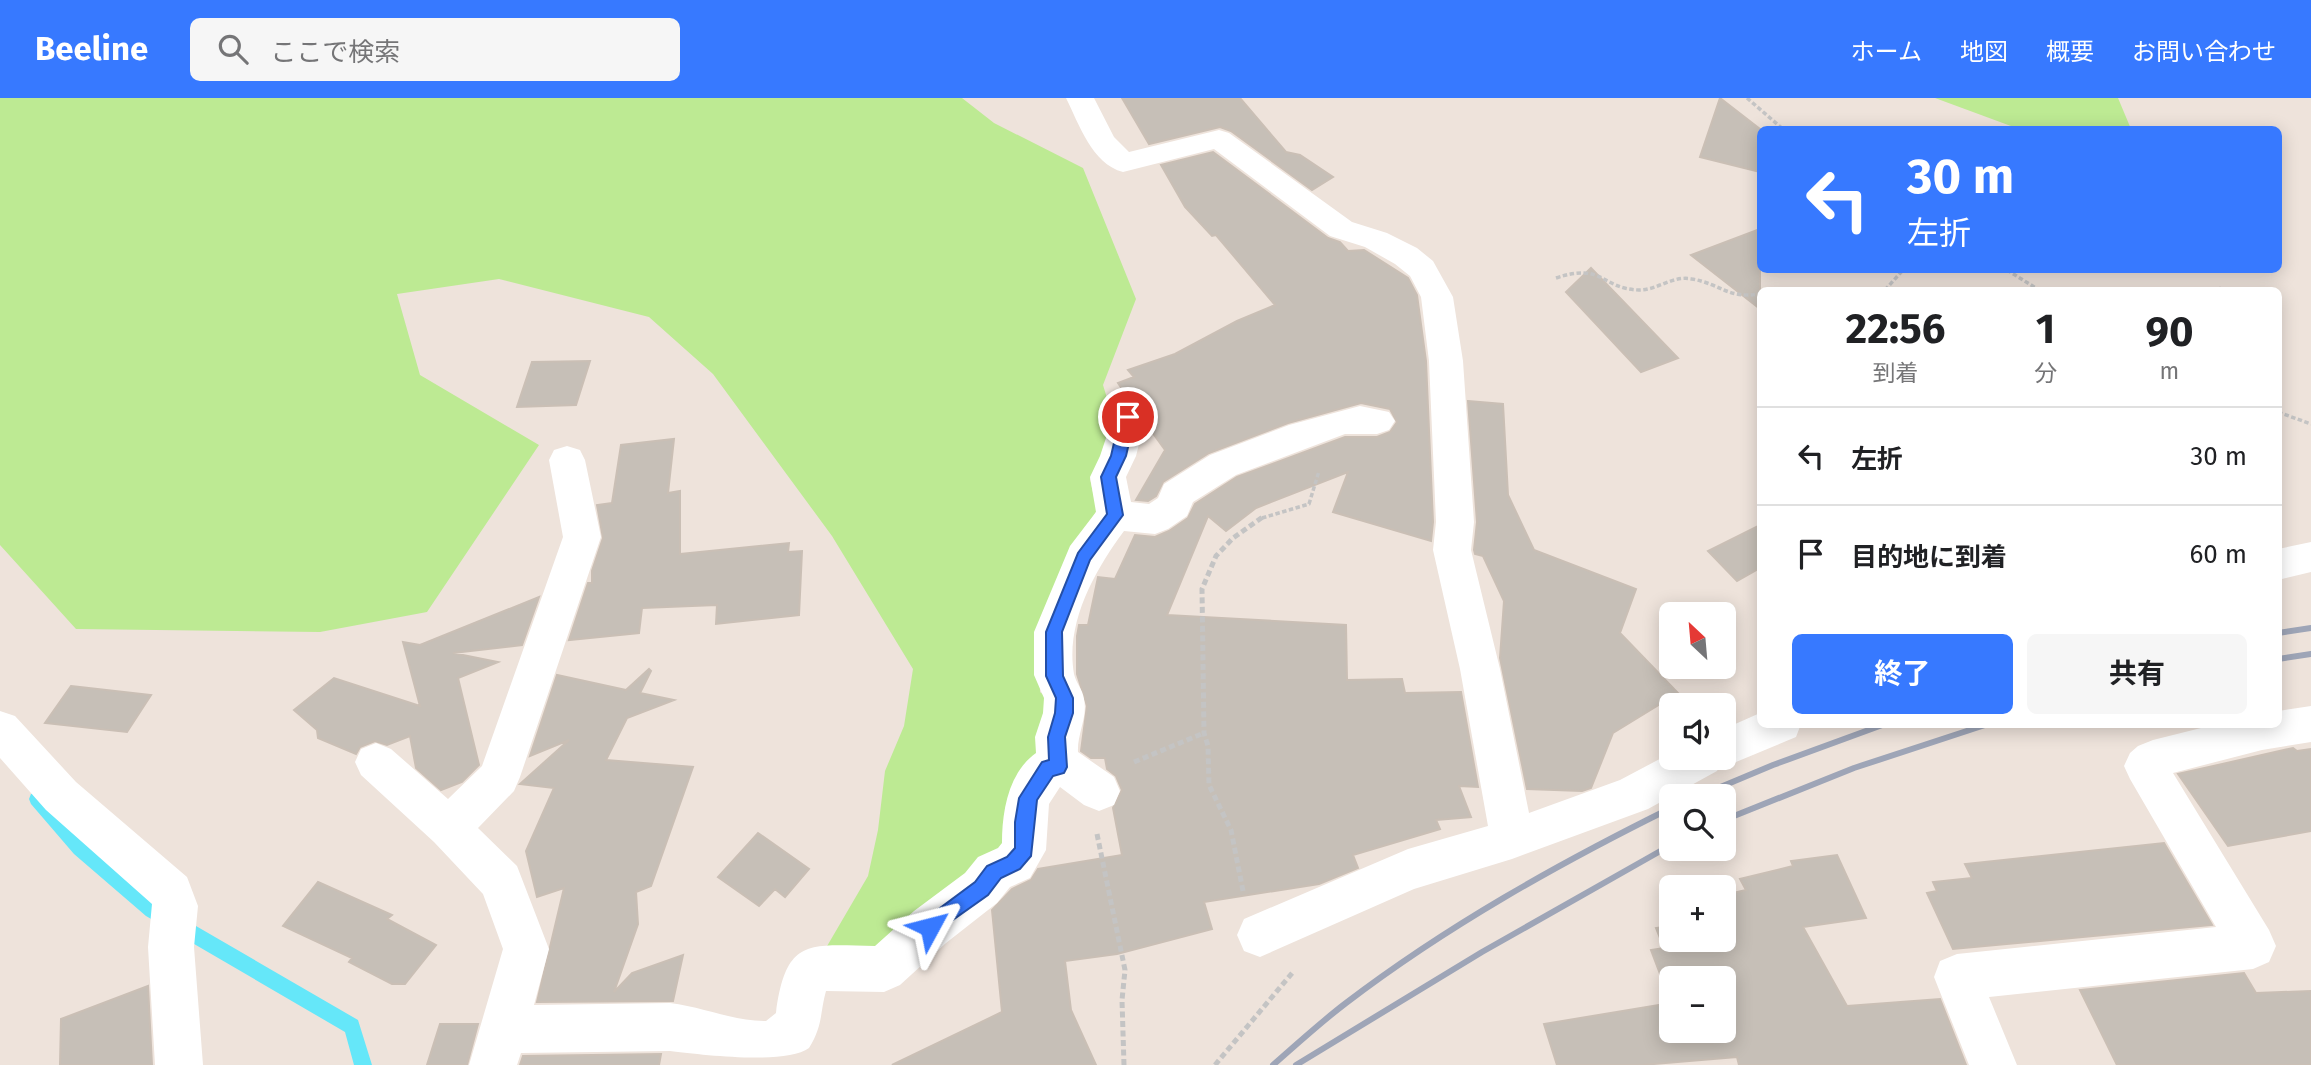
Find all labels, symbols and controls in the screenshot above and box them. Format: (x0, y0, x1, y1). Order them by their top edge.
search box (190, 18, 680, 81)
text: Beeline (35, 29, 148, 69)
icon: search (214, 30, 252, 68)
text: ここで検索 (270, 37, 400, 68)
text: ホーム (1851, 38, 1922, 66)
text: 地図 (1960, 38, 2008, 66)
text: 概要 (2046, 38, 2094, 66)
text: お問い合わせ (2132, 38, 2276, 66)
text: 30 m (1907, 147, 2014, 206)
icon: left (1792, 154, 1883, 245)
text: 左折 (1907, 214, 1971, 252)
text: 22:56 (1845, 304, 1946, 354)
text: 1 (2036, 304, 2055, 354)
text: 90 (2145, 307, 2194, 357)
text: m (2160, 357, 2179, 385)
text: 到着 (1872, 359, 1918, 387)
text: 分 (2034, 359, 2057, 387)
pin (1098, 387, 1158, 447)
icon: arrive (1109, 398, 1147, 436)
icon: left (1792, 437, 1830, 475)
text: 30 m (2190, 441, 2247, 472)
text: 左折 (1851, 444, 1903, 475)
icon: arrive (1792, 535, 1830, 573)
text: 60 m (2189, 539, 2247, 570)
text: 目的地に到着 (1851, 542, 2007, 573)
north arrow (1659, 602, 1736, 679)
map controls (1659, 602, 1736, 1043)
button: 終了 (1792, 634, 2013, 714)
button: 共有 (2027, 634, 2247, 714)
button: sound (1659, 693, 1736, 770)
button: search (1659, 784, 1736, 861)
button: + (1659, 875, 1736, 952)
position arrow (893, 890, 967, 964)
button: − (1659, 966, 1736, 1043)

